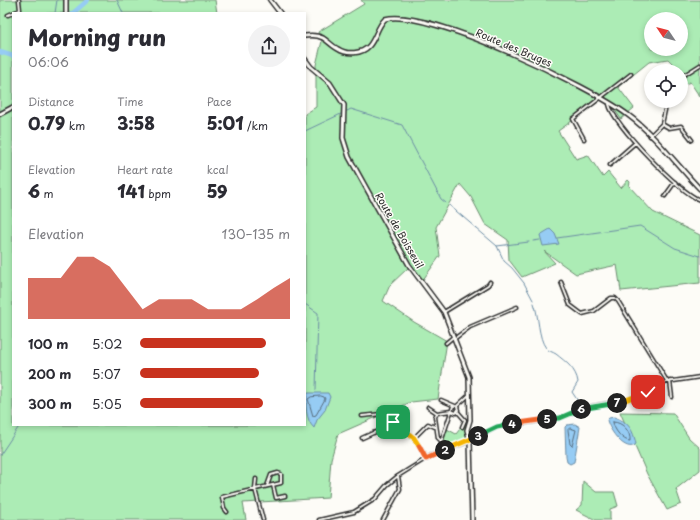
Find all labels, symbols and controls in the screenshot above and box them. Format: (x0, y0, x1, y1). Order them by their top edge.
north arrow (644, 12, 688, 56)
map controls (644, 12, 688, 108)
text: Morning run (28, 20, 166, 53)
street label: Route des Bruges (474, 24, 555, 70)
button: share (248, 25, 290, 67)
text: 06:06 (28, 52, 69, 71)
button: locate (644, 64, 688, 108)
text: Distance (28, 93, 74, 110)
text: Time (117, 93, 143, 110)
text: Pace (207, 93, 231, 110)
text: 0.79 (28, 110, 65, 136)
text: 3:58 (117, 110, 155, 136)
text: 5:01 (207, 110, 243, 136)
text: km (65, 117, 85, 134)
text: /km (243, 117, 268, 134)
text: Elevation (28, 161, 75, 178)
text: Heart rate (117, 161, 173, 178)
text: kcal (207, 161, 229, 178)
text: 6 (28, 178, 40, 204)
text: 141 (117, 178, 145, 204)
text: 59 (207, 178, 227, 204)
text: m (40, 185, 54, 202)
text: bpm (145, 185, 171, 202)
street label: Route de Boisseuil (372, 189, 428, 271)
text: Elevation (28, 224, 84, 243)
text: 130–135 m (222, 224, 290, 243)
text: 100 m (28, 334, 69, 353)
text: 5:02 (92, 334, 122, 353)
text: 200 m (28, 364, 72, 383)
text: 5:07 (92, 364, 121, 383)
pin (631, 375, 665, 409)
icon: check (637, 381, 659, 403)
pin: 7 (607, 393, 627, 413)
text: 300 m (28, 394, 72, 413)
text: 5:05 (92, 394, 122, 413)
text: 7 (614, 394, 620, 411)
pin: 6 (571, 399, 591, 419)
text: 6 (577, 400, 585, 417)
pin (376, 405, 410, 439)
pin: 5 (537, 409, 557, 429)
text: 5 (543, 410, 551, 427)
icon: arrive (382, 411, 404, 433)
pin: 4 (502, 414, 522, 434)
text: 4 (508, 415, 516, 432)
pin: 3 (468, 426, 488, 446)
text: 3 (474, 427, 482, 444)
pin: 2 (435, 440, 455, 460)
text: 2 (441, 441, 449, 458)

